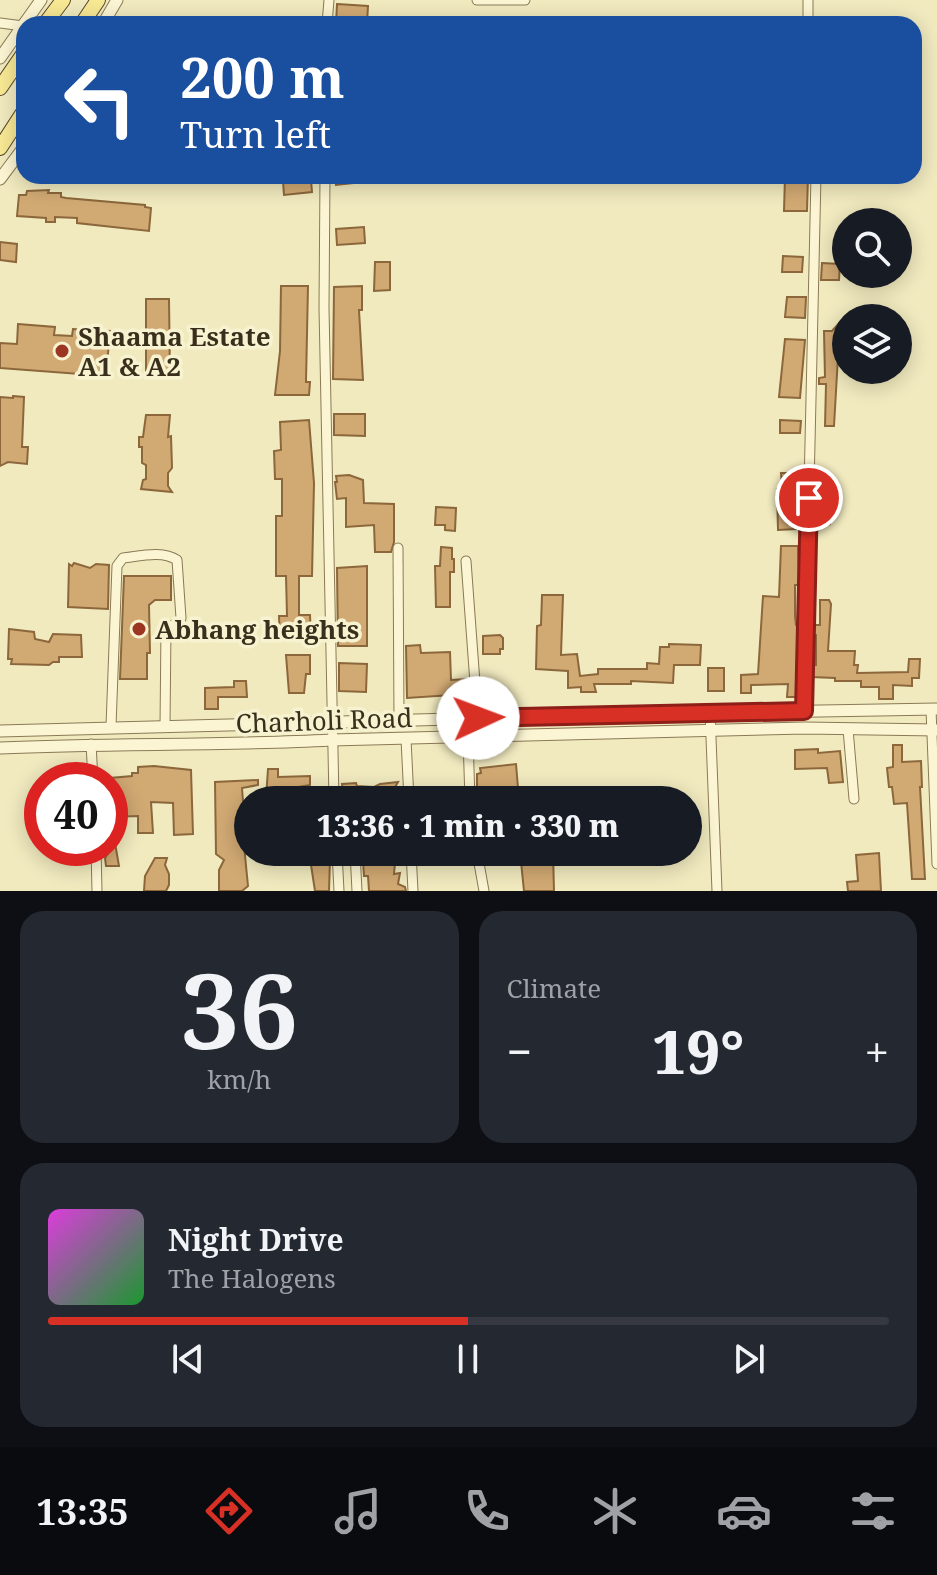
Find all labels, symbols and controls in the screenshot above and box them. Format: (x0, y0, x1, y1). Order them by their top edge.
text: 200 m (180, 38, 345, 114)
icon: left (48, 48, 152, 152)
text: Turn left (180, 110, 331, 159)
map controls (832, 208, 912, 384)
button: search (832, 208, 912, 288)
button: layers (832, 304, 912, 384)
place label: Shaama Estate A1 & A2 (78, 318, 271, 384)
marker: Shaama Estate A1 & A2 (53, 342, 71, 360)
pin (775, 464, 843, 532)
icon: arrive (787, 476, 831, 520)
place label: Abhang heights (155, 611, 359, 647)
marker: Abhang heights (130, 620, 148, 638)
position arrow (436, 676, 520, 760)
street label: Charholi Road (235, 699, 413, 741)
speed limit sign: 40 (24, 762, 128, 866)
text: 13:36 · 1 min · 330 m (317, 805, 619, 846)
text: 36 (180, 938, 298, 1079)
text: Climate (507, 970, 601, 1006)
text: 19° (652, 1010, 744, 1092)
text: − (507, 1021, 532, 1081)
text: + (864, 1021, 889, 1081)
text: km/h (207, 1061, 271, 1097)
text: Night Drive (168, 1219, 344, 1260)
text: The Halogens (168, 1260, 336, 1296)
icon: previous (166, 1337, 210, 1381)
icon: pause (446, 1337, 490, 1381)
icon: next (727, 1337, 771, 1381)
icon: directions (201, 1483, 257, 1539)
icon: music (330, 1483, 386, 1539)
icon: phone (459, 1483, 515, 1539)
icon: climate (587, 1483, 643, 1539)
icon: car (716, 1483, 772, 1539)
icon: filters (845, 1483, 901, 1539)
text: 13:35 (36, 1487, 129, 1536)

